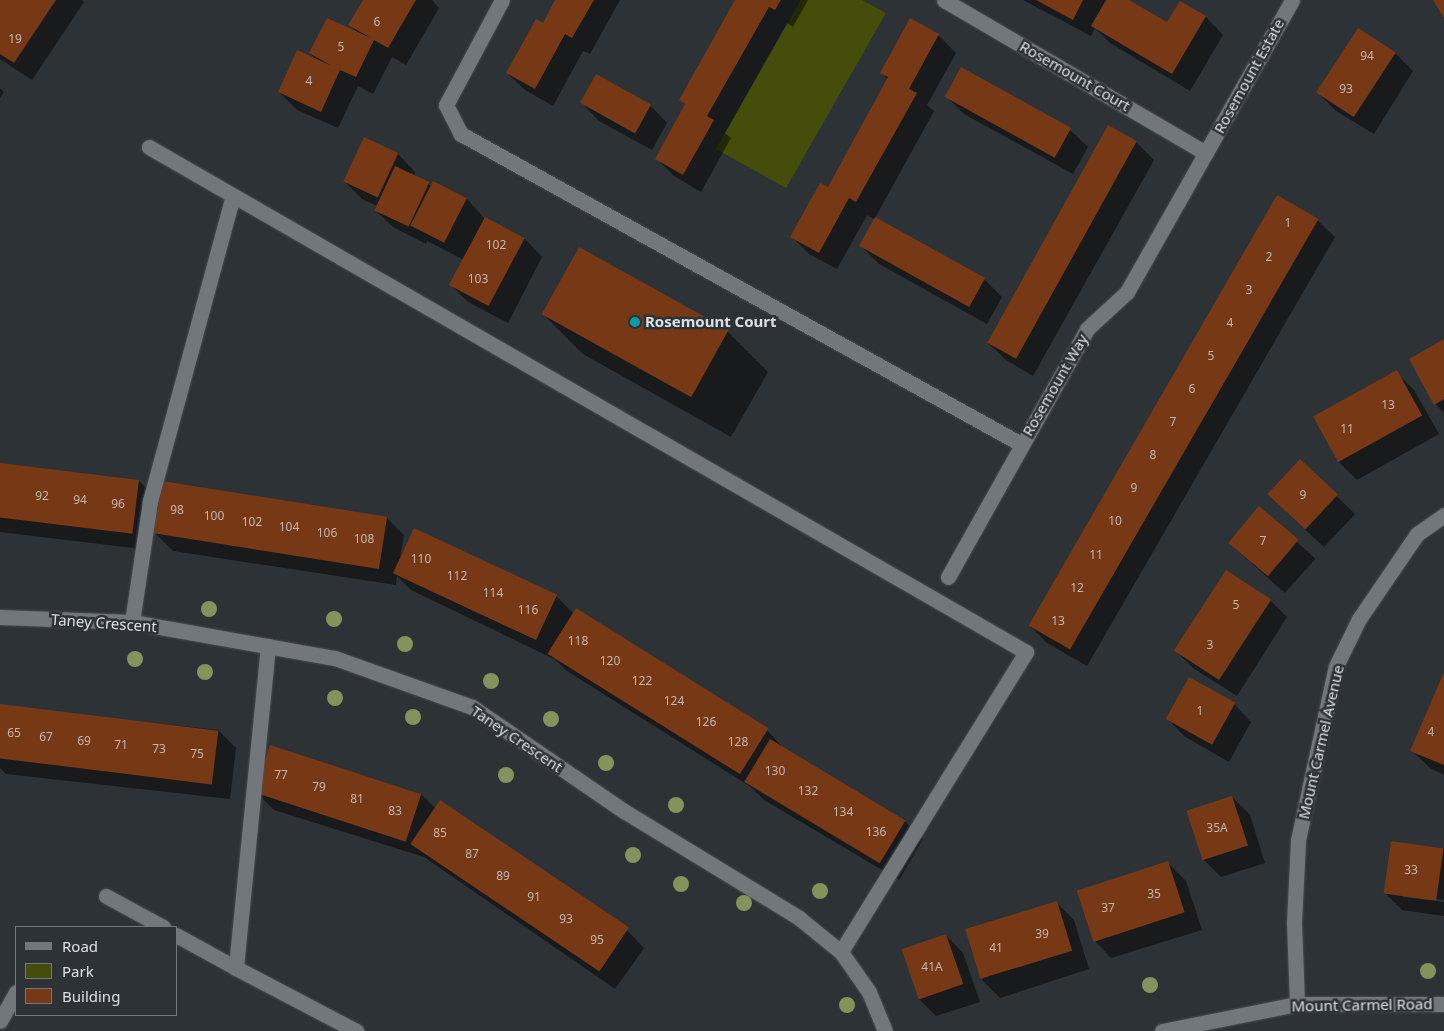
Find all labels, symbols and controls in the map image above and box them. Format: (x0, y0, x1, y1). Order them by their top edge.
house number: 6 (374, 15, 380, 29)
street label: Rosemount Estate (1210, 16, 1288, 136)
house number: 19 (8, 32, 22, 46)
street label: Rosemount Court (1017, 37, 1133, 115)
house number: 5 (338, 40, 344, 54)
house number: 94 (1360, 49, 1374, 63)
house number: 4 (306, 74, 312, 88)
house number: 93 (1339, 82, 1353, 96)
house number: 1 (1285, 216, 1291, 230)
house number: 102 (486, 238, 506, 252)
house number: 2 (1266, 250, 1272, 264)
house number: 103 (468, 272, 488, 286)
house number: 3 (1246, 283, 1252, 297)
place label: Rosemount Court (645, 313, 777, 331)
marker: Rosemount Court (629, 316, 641, 328)
house number: 4 (1227, 316, 1233, 330)
street label: Rosemount Way (1019, 331, 1091, 439)
house number: 5 (1208, 349, 1214, 363)
house number: 6 (1189, 382, 1195, 396)
house number: 13 (1381, 398, 1395, 412)
house number: 7 (1170, 415, 1176, 429)
house number: 11 (1340, 422, 1354, 436)
house number: 8 (1150, 448, 1156, 462)
house number: 9 (1131, 481, 1137, 495)
house number: 9 (1300, 488, 1306, 502)
house number: 92 (35, 489, 49, 503)
house number: 94 (73, 493, 87, 507)
house number: 96 (111, 497, 125, 511)
house number: 98 (170, 503, 184, 517)
house number: 100 (204, 509, 224, 523)
house number: 10 (1108, 514, 1122, 528)
house number: 102 (242, 515, 262, 529)
house number: 104 (279, 520, 299, 534)
house number: 106 (317, 526, 337, 540)
house number: 108 (354, 532, 374, 546)
house number: 7 (1260, 534, 1266, 548)
house number: 11 (1089, 548, 1103, 562)
house number: 110 (411, 552, 431, 566)
house number: 112 (447, 569, 467, 583)
house number: 12 (1070, 581, 1084, 595)
house number: 114 (483, 586, 503, 600)
house number: 5 (1233, 598, 1239, 612)
house number: 116 (518, 603, 538, 617)
street label: Taney Crescent (51, 610, 157, 636)
house number: 13 (1051, 614, 1065, 628)
house number: 118 (568, 634, 588, 648)
house number: 3 (1207, 638, 1213, 652)
house number: 120 (600, 654, 620, 668)
street label: Mount Carmel Avenue (1295, 663, 1347, 821)
house number: 122 (632, 674, 652, 688)
house number: 124 (664, 694, 684, 708)
street label: Taney Crescent (468, 702, 566, 776)
house number: 1 (1197, 704, 1203, 718)
house number: 126 (696, 715, 716, 729)
house number: 4 (1428, 725, 1434, 739)
house number: 65 (7, 726, 21, 740)
house number: 67 (39, 730, 53, 744)
house number: 69 (77, 734, 91, 748)
house number: 128 (728, 735, 748, 749)
house number: 71 (114, 738, 128, 752)
house number: 73 (152, 742, 166, 756)
house number: 75 (190, 747, 204, 761)
house number: 130 (765, 764, 785, 778)
house number: 77 (274, 768, 288, 782)
house number: 79 (312, 780, 326, 794)
house number: 132 (798, 784, 818, 798)
house number: 81 (350, 792, 364, 806)
house number: 83 (388, 804, 402, 818)
house number: 134 (833, 805, 853, 819)
house number: 35A (1206, 821, 1228, 835)
house number: 136 (866, 825, 886, 839)
house number: 85 (433, 826, 447, 840)
house number: 87 (465, 847, 479, 861)
house number: 33 (1404, 863, 1418, 877)
house number: 89 (496, 869, 510, 883)
house number: 35 (1147, 887, 1161, 901)
house number: 91 (527, 890, 541, 904)
house number: 37 (1101, 901, 1115, 915)
house number: 93 (559, 912, 573, 926)
legend (15, 926, 178, 1016)
house number: 39 (1035, 927, 1049, 941)
house number: 95 (590, 933, 604, 947)
text: Road (62, 936, 98, 956)
house number: 41 (989, 941, 1003, 955)
house number: 41A (921, 960, 943, 974)
text: Park (62, 961, 94, 981)
text: Building (62, 986, 120, 1006)
street label: Mount Carmel Road (1291, 995, 1433, 1015)

